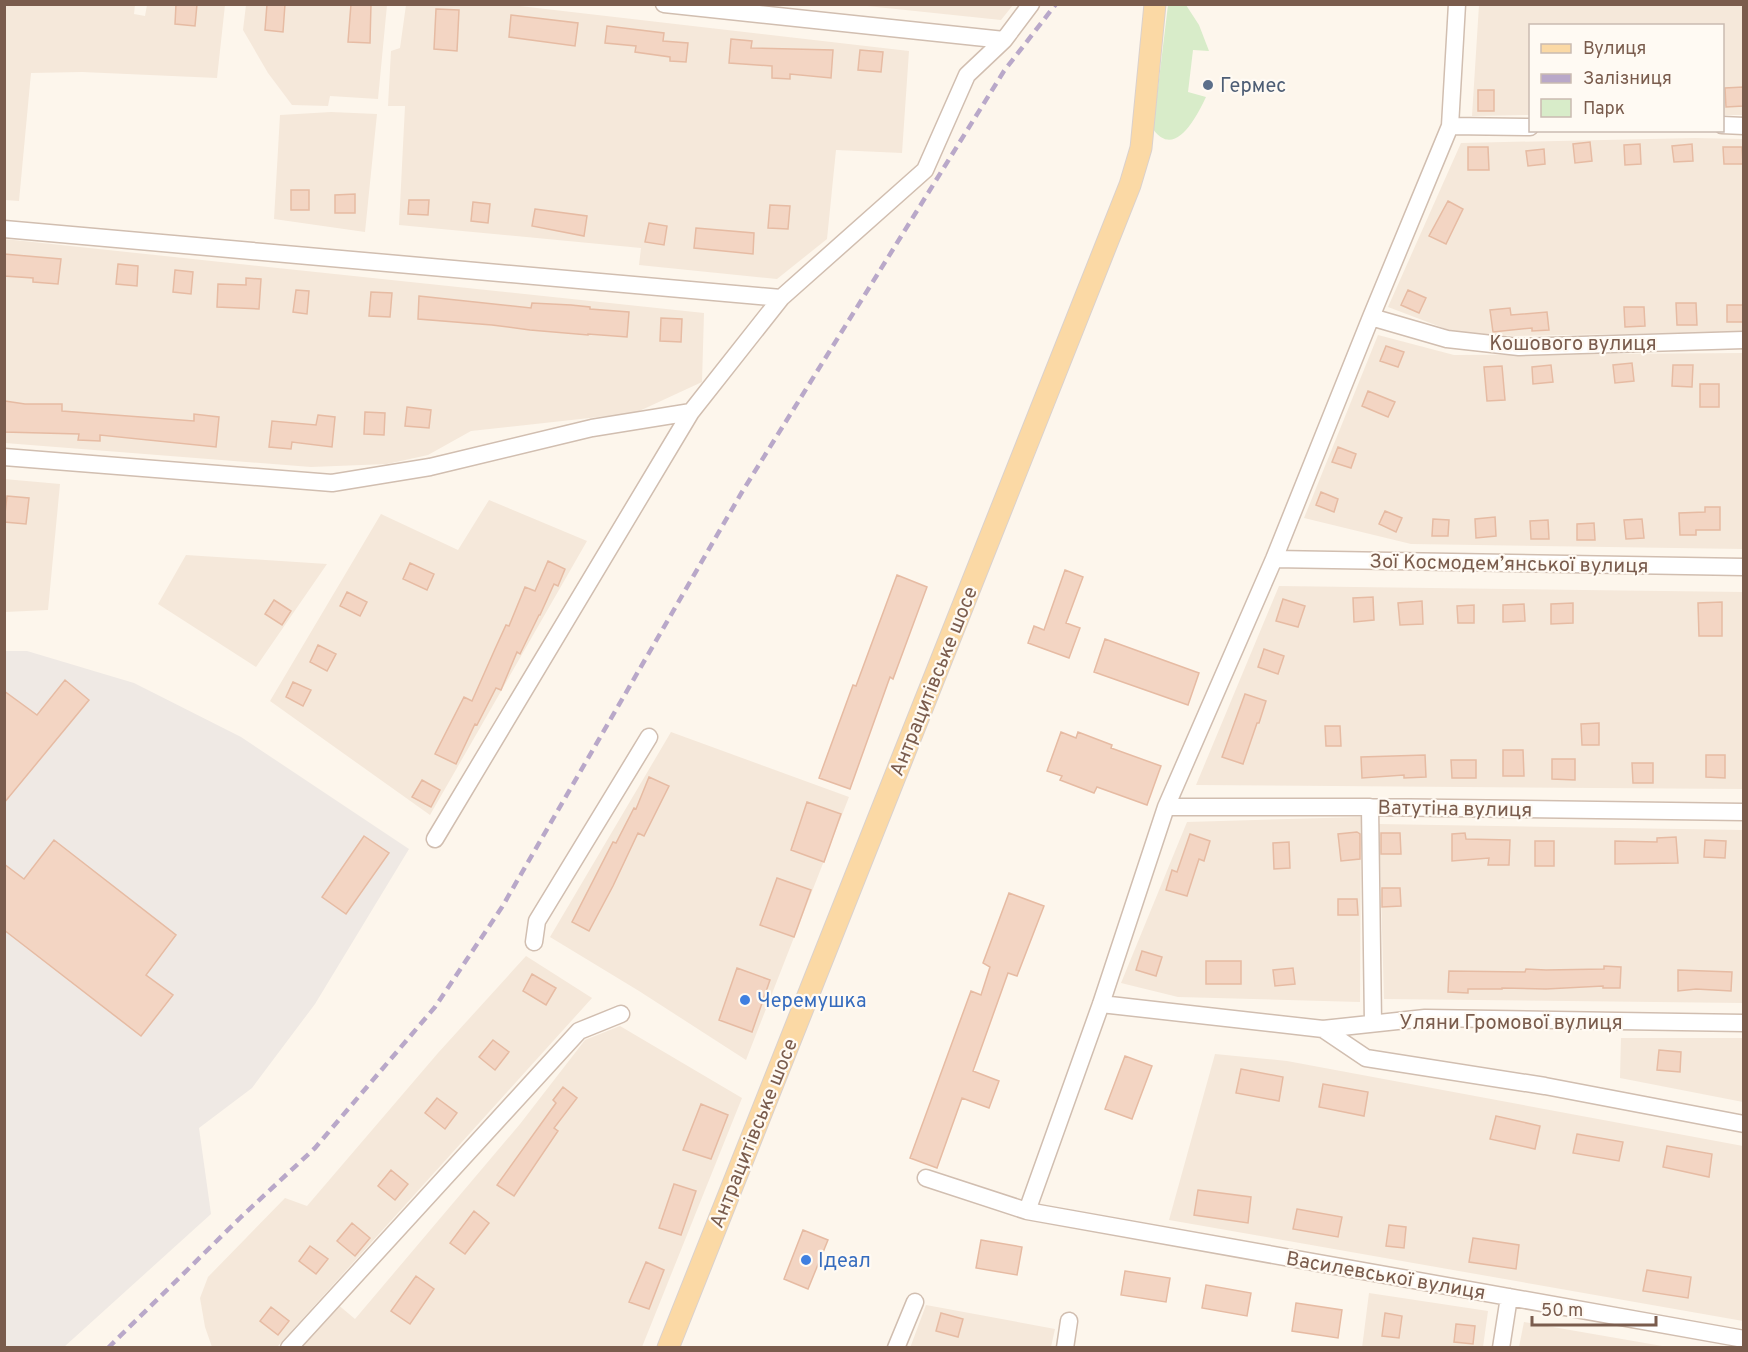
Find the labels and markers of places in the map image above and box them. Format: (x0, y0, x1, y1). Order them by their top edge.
place label: Гермес (1220, 74, 1286, 100)
marker: Гермес (1201, 78, 1215, 92)
place label: Черемушка (757, 989, 866, 1015)
marker: Черемушка (738, 993, 752, 1007)
place label: Ідеал (818, 1249, 871, 1275)
marker: Ідеал (799, 1253, 813, 1267)

